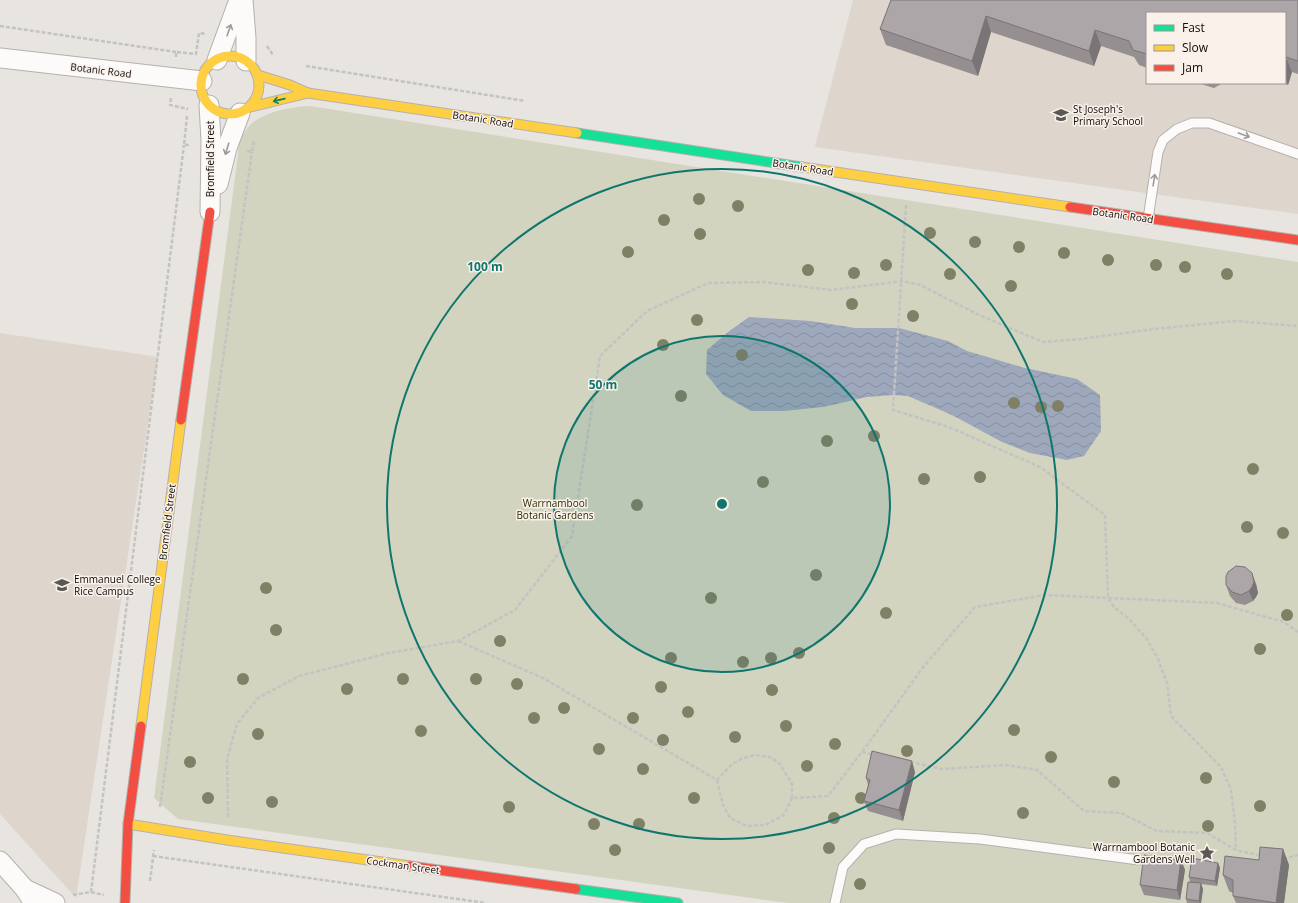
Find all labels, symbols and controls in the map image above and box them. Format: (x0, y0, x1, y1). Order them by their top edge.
legend (1146, 12, 1286, 84)
text: Fast (1182, 19, 1205, 36)
one-way arrow (225, 24, 233, 36)
text: Slow (1182, 39, 1209, 56)
street label: Botanic Road (70, 59, 132, 81)
text: Jam (1181, 59, 1203, 76)
one-way arrow (273, 97, 286, 105)
place label: St Joseph's Primary School (1073, 102, 1143, 128)
school or university icon: St Joseph's Primary School (1052, 106, 1070, 124)
street label: Botanic Road (452, 107, 514, 131)
street label: Bromfield Street (203, 120, 217, 197)
one-way arrow (1238, 132, 1251, 139)
one-way arrow (223, 142, 230, 155)
street label: Botanic Road (772, 155, 834, 179)
one-way arrow (1150, 174, 1158, 187)
street label: Botanic Road (1092, 204, 1154, 226)
text: 100 m (467, 258, 503, 275)
text: 50 m (589, 376, 617, 393)
street label: Bromfield Street (155, 483, 179, 561)
park label: Warrnambool Botanic Gardens (516, 496, 594, 522)
centre of rings (715, 497, 729, 511)
place label: Emmanuel College Rice Campus (74, 572, 161, 598)
school or university icon: Emmanuel College Rice Campus (53, 576, 71, 594)
place label: Warrnambool Botanic Gardens Well (1093, 840, 1195, 866)
place icon: Warrnambool Botanic Gardens Well (1198, 844, 1216, 862)
street label: Cockman Street (365, 853, 441, 877)

